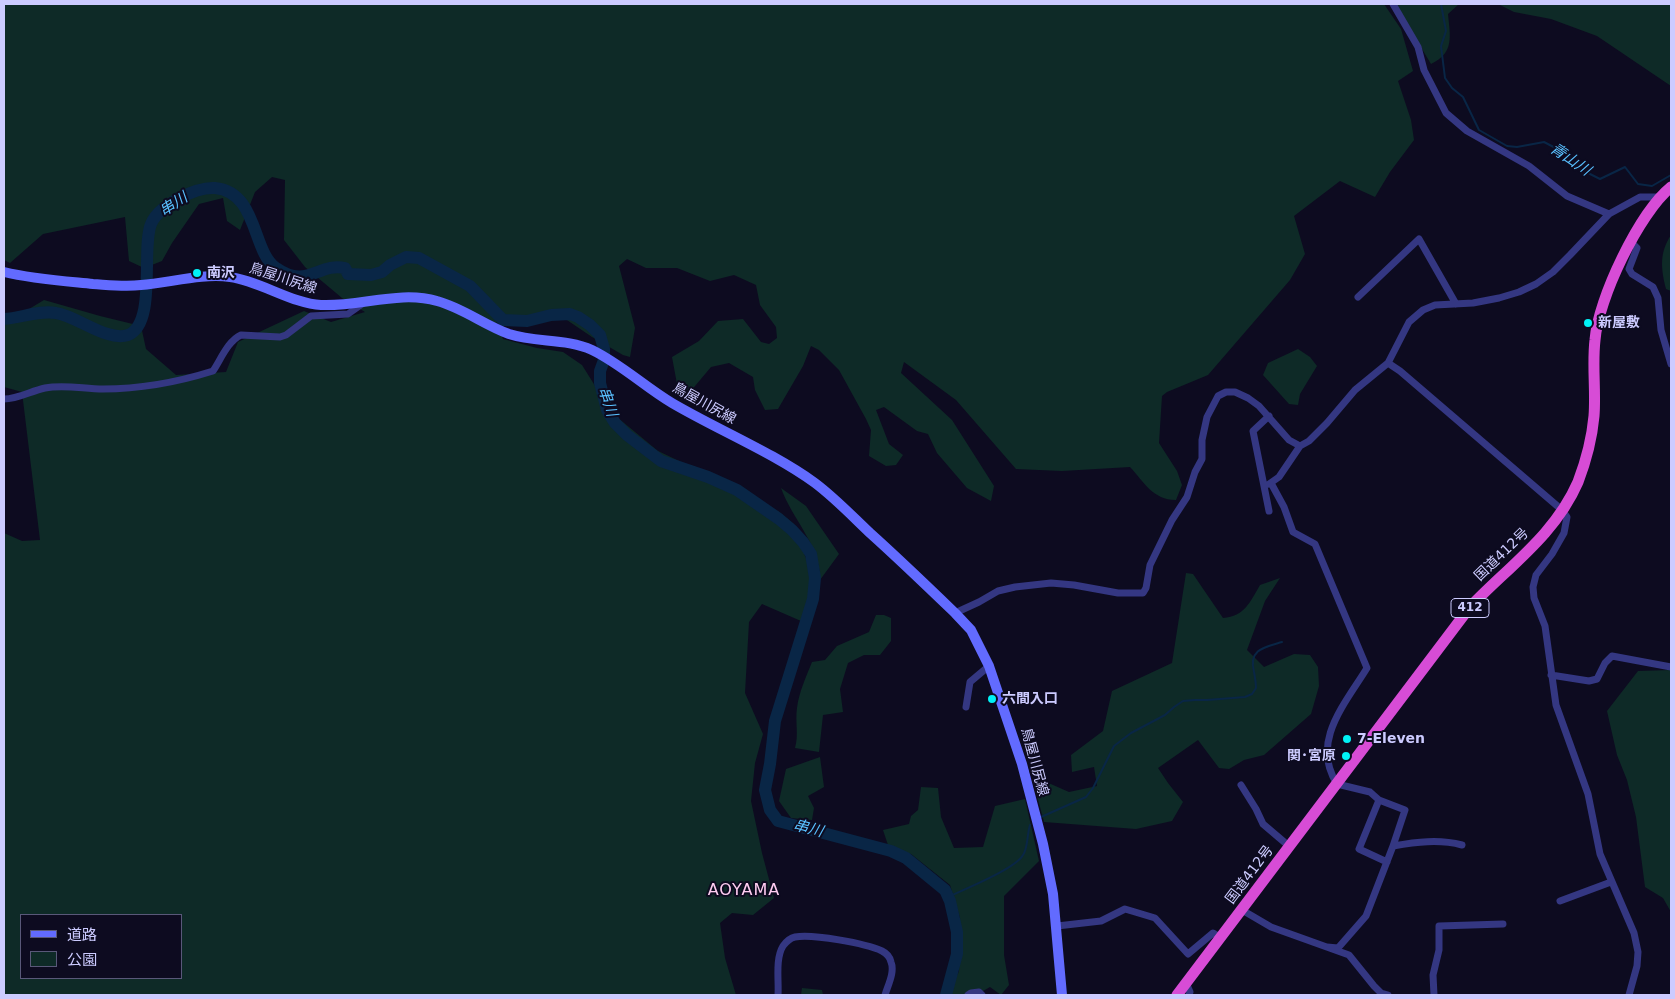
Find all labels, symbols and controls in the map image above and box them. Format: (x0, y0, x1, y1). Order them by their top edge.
water label: 青山川 (1546, 140, 1594, 180)
water label: 串川 (157, 189, 191, 221)
street label: 鳥屋川尻線 (247, 260, 319, 298)
place label: 南沢 (207, 265, 235, 281)
marker: 南沢 (191, 267, 203, 279)
place label: 新屋敷 (1598, 315, 1640, 331)
marker: 新屋敷 (1582, 317, 1594, 329)
street label: 鳥屋川尻線 (669, 380, 739, 428)
water label: 串川 (594, 385, 620, 419)
street label: 国道412号 (1471, 525, 1533, 585)
road number: 412 (1451, 598, 1489, 618)
place label: 六間入口 (1002, 691, 1058, 707)
marker: 六間入口 (986, 693, 998, 705)
street label: 鳥屋川尻線 (1017, 726, 1051, 798)
place label: 7-Eleven (1357, 731, 1425, 747)
marker: 7-Eleven (1341, 733, 1353, 745)
place label: 関･宮原 (1287, 748, 1336, 764)
marker: 関･宮原 (1340, 750, 1352, 762)
water label: 串川 (791, 816, 825, 842)
street label: 国道412号 (1223, 843, 1277, 907)
district label: AOYAMA (707, 881, 781, 901)
legend (20, 914, 182, 979)
text: 道路 (67, 926, 97, 944)
text: 公園 (67, 951, 97, 969)

